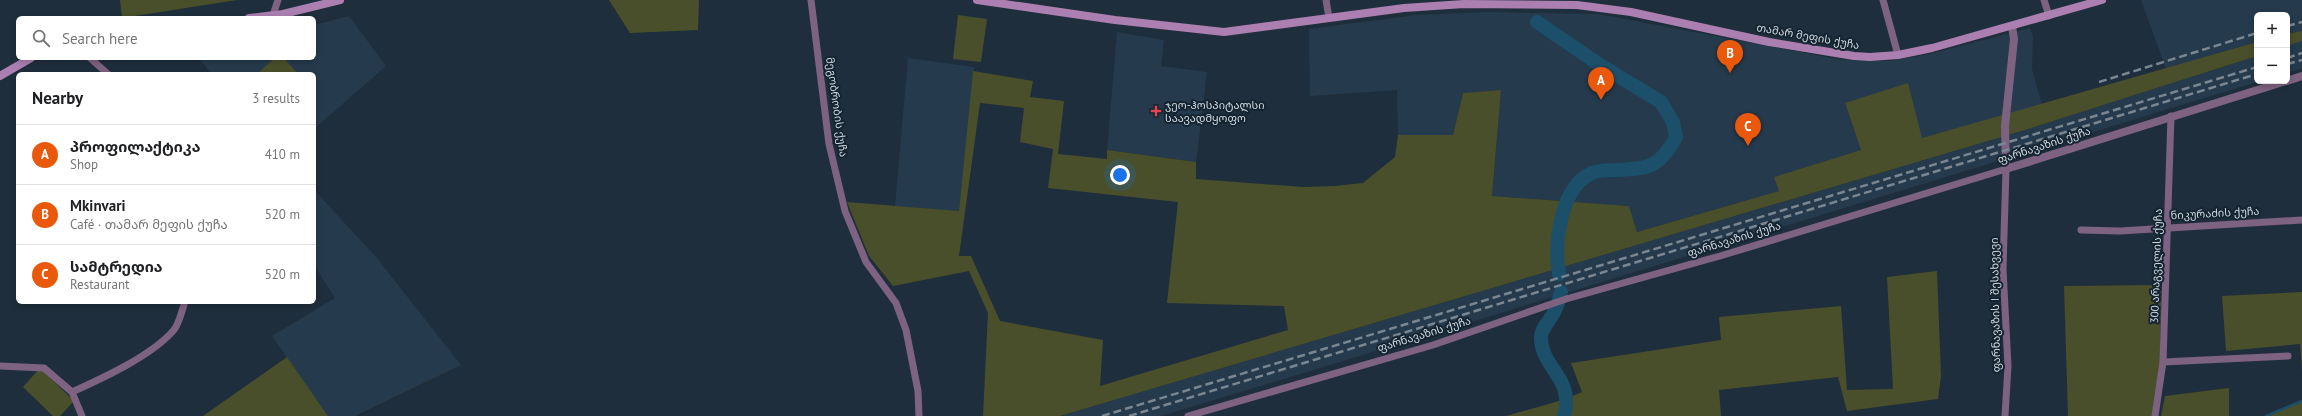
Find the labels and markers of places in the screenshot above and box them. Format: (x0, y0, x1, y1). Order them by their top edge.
pin: B (1717, 40, 1743, 73)
pin: A (1588, 67, 1614, 100)
place label: ჯეო-ჰოსპიტალსი საავადმყოფო (1165, 98, 1264, 125)
marker: ჯეო-ჰოსპიტალსი საავადმყოფო (1150, 105, 1162, 117)
pin: C (1735, 113, 1761, 146)

